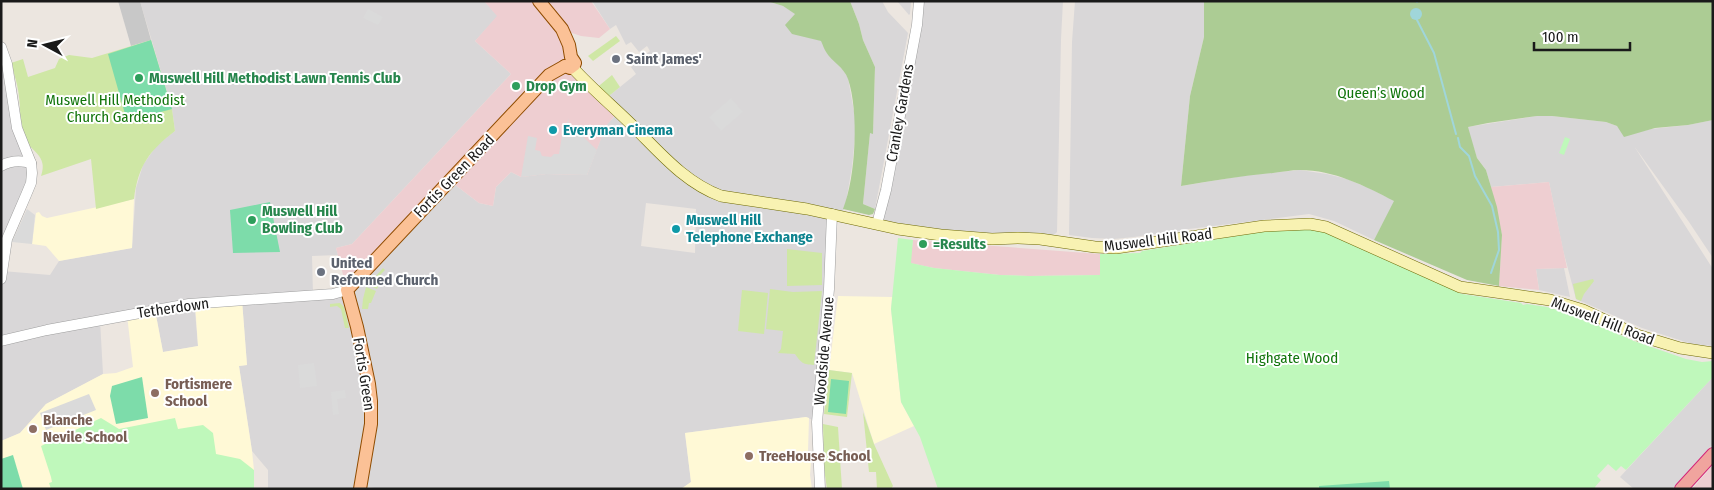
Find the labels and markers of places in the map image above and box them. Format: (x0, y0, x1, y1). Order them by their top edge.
place label: Saint James' (626, 50, 702, 68)
marker: Saint James' (610, 53, 622, 65)
place label: Muswell Hill Methodist Lawn Tennis Club (149, 69, 401, 87)
marker: Muswell Hill Methodist Lawn Tennis Club (133, 72, 145, 84)
place label: Drop Gym (526, 77, 587, 95)
marker: Drop Gym (510, 80, 522, 92)
place label: Everyman Cinema (563, 121, 674, 139)
marker: Everyman Cinema (547, 124, 559, 136)
place label: Muswell Hill Bowling Club (262, 202, 343, 237)
place label: Muswell Hill Telephone Exchange (686, 211, 813, 246)
marker: Muswell Hill Bowling Club (246, 214, 258, 226)
marker: Muswell Hill Telephone Exchange (670, 223, 682, 235)
place label: =Results (933, 235, 987, 253)
marker: =Results (917, 238, 929, 250)
place label: United Reformed Church (331, 254, 438, 289)
marker: United Reformed Church (315, 266, 327, 278)
place label: Fortismere School (165, 375, 232, 410)
marker: Fortismere School (149, 387, 161, 399)
place label: Blanche Nevile School (43, 411, 128, 446)
marker: Blanche Nevile School (27, 423, 39, 435)
place label: TreeHouse School (759, 447, 872, 465)
marker: TreeHouse School (743, 450, 755, 462)

